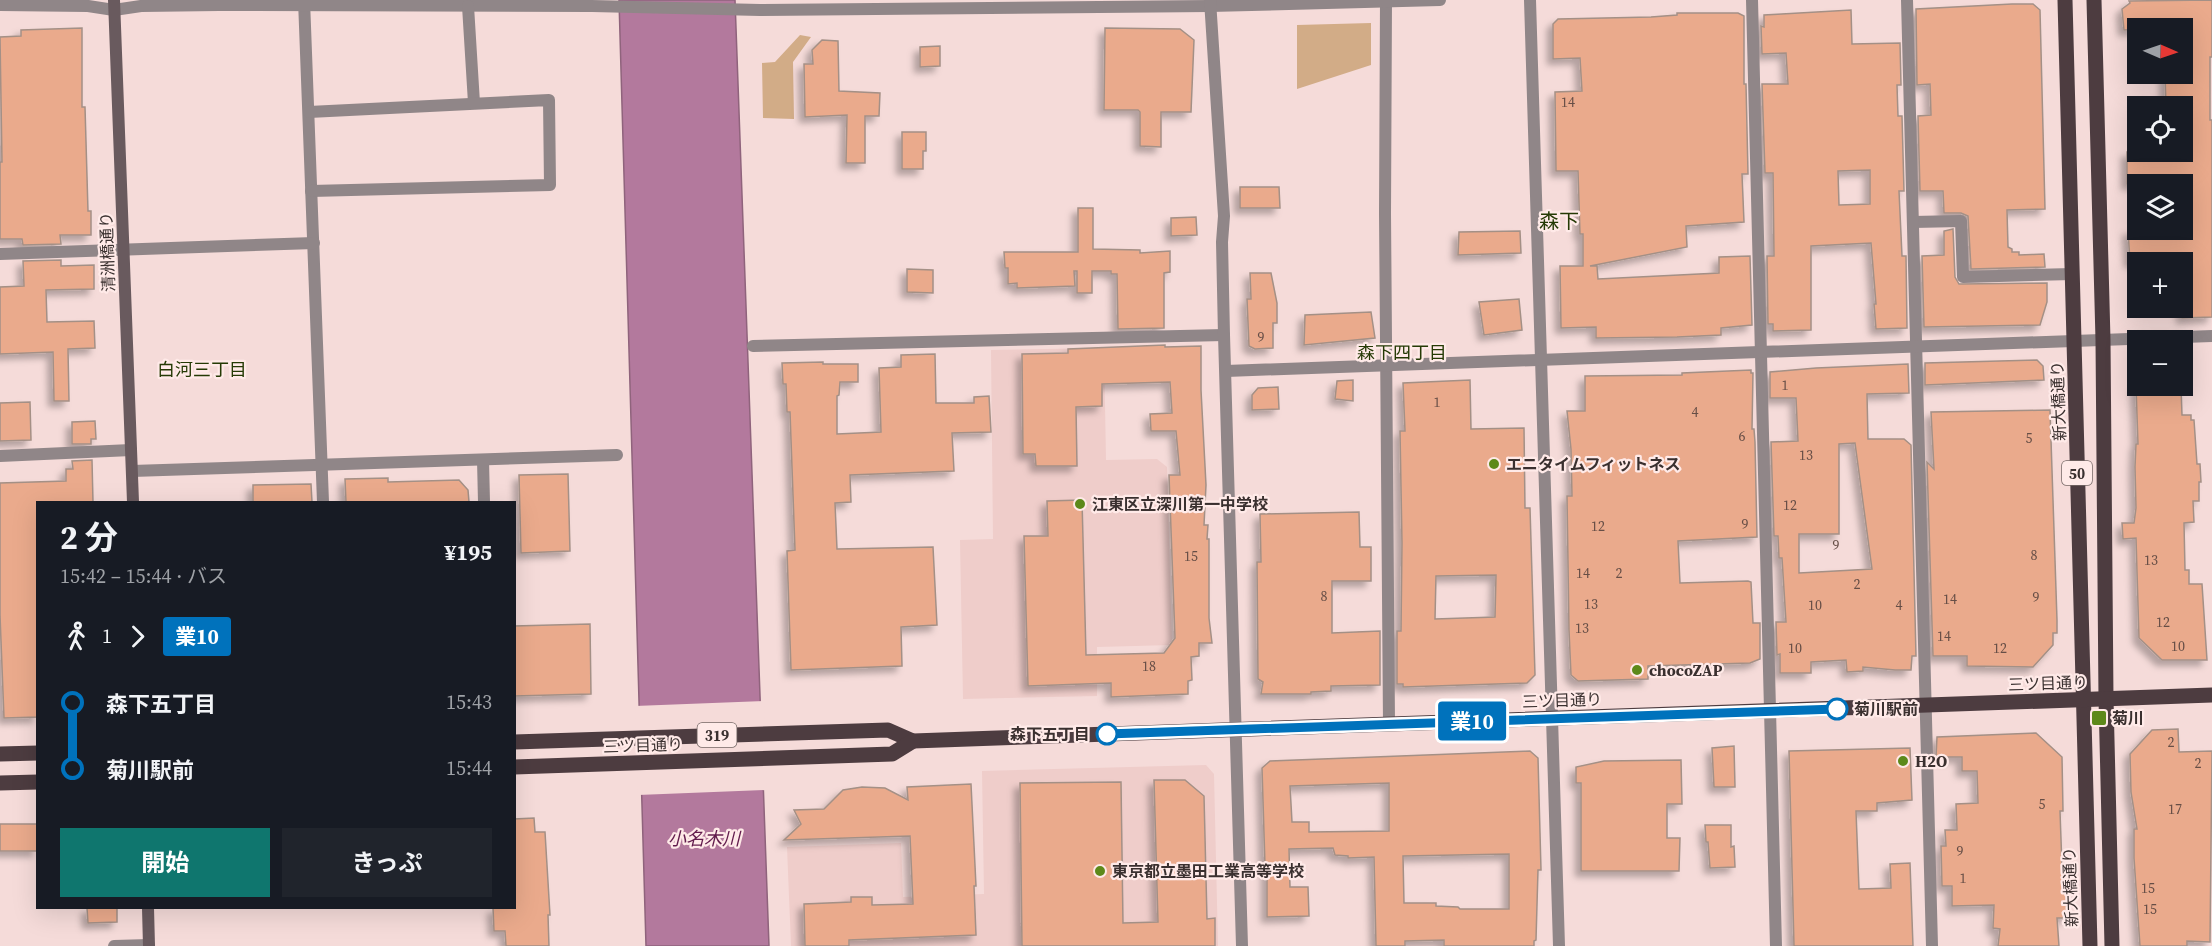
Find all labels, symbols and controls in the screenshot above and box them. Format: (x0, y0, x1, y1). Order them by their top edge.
north arrow (2127, 18, 2193, 84)
map controls (2127, 18, 2193, 396)
house number: 14 (1561, 92, 1575, 112)
button: locate (2127, 96, 2193, 162)
button: layers (2127, 174, 2193, 240)
district label: 森下 (1539, 207, 1579, 235)
street label: 清洲橋通り (95, 212, 119, 292)
button: + (2127, 252, 2193, 318)
house number: 9 (1258, 327, 1265, 347)
button: − (2127, 330, 2193, 396)
district label: 森下四丁目 (1357, 340, 1447, 365)
district label: 白河三丁目 (157, 357, 247, 382)
street label: 新大橋通り (2046, 361, 2070, 441)
house number: 1 (1782, 375, 1789, 395)
house number: 1 (1434, 392, 1441, 412)
house number: 4 (1692, 402, 1699, 422)
house number: 6 (1739, 426, 1746, 446)
house number: 5 (2026, 428, 2033, 448)
house number: 13 (1799, 445, 1813, 465)
place label: エニタイムフィットネス (1506, 453, 1680, 475)
marker: エニタイムフィットネス (1487, 457, 1501, 471)
road number: 50 (2062, 461, 2092, 485)
place label: 江東区立深川第一中学校 (1092, 493, 1268, 515)
house number: 12 (1783, 495, 1797, 515)
marker: 江東区立深川第一中学校 (1073, 497, 1087, 511)
house number: 9 (1742, 514, 1749, 534)
text: 2 分 (60, 515, 118, 560)
house number: 12 (1591, 516, 1605, 536)
house number: 9 (1833, 535, 1840, 555)
text: ¥195 (444, 537, 492, 567)
house number: 8 (2031, 545, 2038, 565)
house number: 15 (1184, 546, 1198, 566)
house number: 13 (2144, 550, 2158, 570)
text: 15:42 – 15:44 · バス (60, 562, 227, 590)
house number: 14 (1576, 563, 1590, 583)
house number: 2 (1616, 563, 1623, 583)
house number: 2 (1854, 574, 1861, 594)
house number: 8 (1321, 586, 1328, 606)
house number: 9 (2033, 587, 2040, 607)
house number: 14 (1943, 589, 1957, 609)
house number: 13 (1584, 594, 1598, 614)
house number: 10 (1808, 595, 1822, 615)
house number: 4 (1896, 595, 1903, 615)
house number: 12 (2156, 612, 2170, 632)
house number: 13 (1575, 618, 1589, 638)
icon: walk (60, 620, 93, 653)
icon: forward (121, 620, 154, 653)
text: 1 (102, 622, 112, 650)
text: 業10 (175, 622, 219, 651)
house number: 14 (1937, 626, 1951, 646)
house number: 10 (2171, 636, 2185, 656)
house number: 10 (1788, 638, 1802, 658)
house number: 12 (1993, 638, 2007, 658)
house number: 18 (1142, 656, 1156, 676)
place label: chocoZAP (1649, 659, 1723, 681)
marker: chocoZAP (1630, 663, 1644, 677)
street label: 三ツ目通り (2008, 671, 2088, 695)
text: 15:43 (446, 688, 492, 716)
street label: 三ツ目通り (1522, 688, 1602, 712)
text: 森下五丁目 (106, 689, 216, 719)
marker: 菊川駅前 (1826, 698, 1848, 720)
place label: 菊川駅前 (1854, 698, 1918, 720)
line badge: 業10 (1438, 702, 1506, 740)
text: 業10 (1450, 707, 1494, 736)
place label: 菊川 (2112, 707, 2144, 729)
marker: 菊川 (2090, 709, 2108, 727)
road number: 319 (698, 723, 736, 747)
place label: 森下五丁目 (1010, 723, 1090, 745)
marker: 森下五丁目 (1096, 723, 1118, 745)
house number: 2 (2168, 732, 2175, 752)
street label: 三ツ目通り (603, 733, 683, 757)
place label: H2O (1915, 750, 1947, 772)
house number: 2 (2195, 753, 2202, 773)
text: 15:44 (446, 754, 492, 782)
marker: H2O (1896, 754, 1910, 768)
text: 菊川駅前 (106, 755, 194, 785)
house number: 5 (2039, 794, 2046, 814)
house number: 17 (2168, 799, 2182, 819)
water label: 小名木川 (668, 826, 742, 851)
button: 開始 (60, 828, 270, 897)
button: きっぷ (282, 828, 492, 897)
house number: 9 (1957, 841, 1964, 861)
street label: 新大橋通り (2058, 847, 2082, 927)
place label: 東京都立墨田工業高等学校 (1112, 860, 1304, 882)
marker: 東京都立墨田工業高等学校 (1093, 864, 1107, 878)
house number: 1 (1960, 868, 1967, 888)
house number: 15 (2141, 878, 2155, 898)
house number: 15 (2143, 899, 2157, 919)

